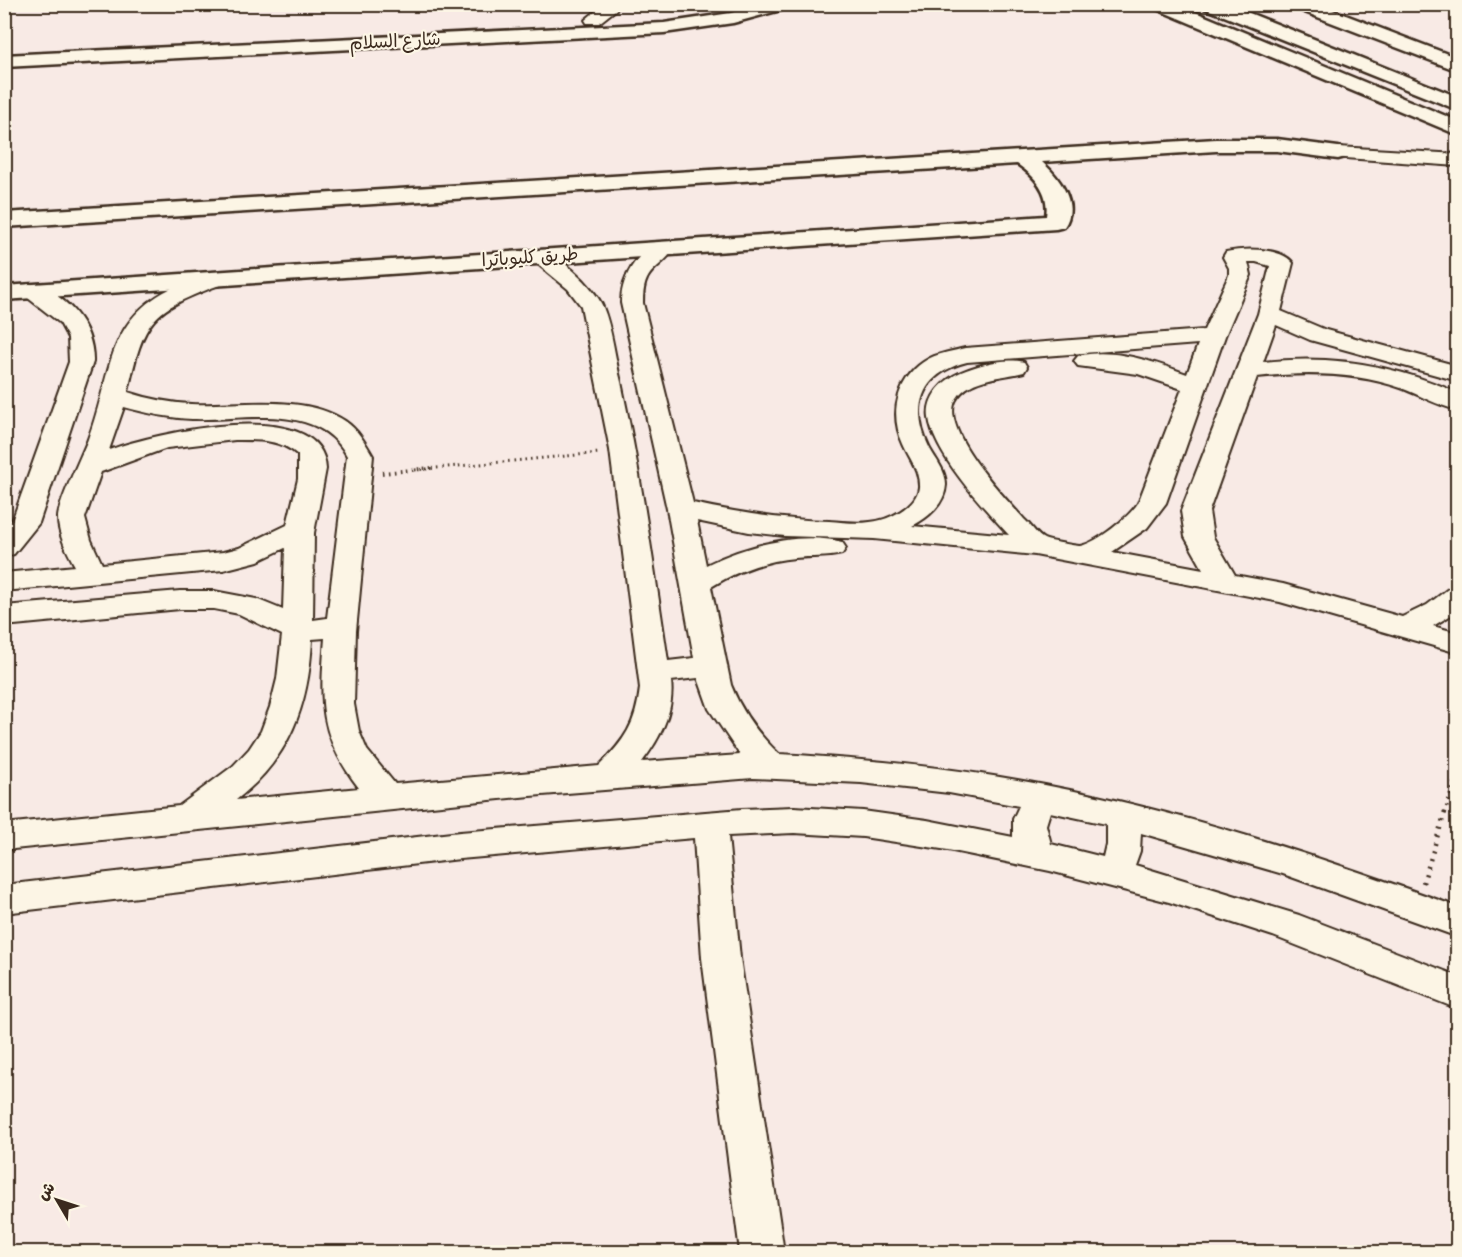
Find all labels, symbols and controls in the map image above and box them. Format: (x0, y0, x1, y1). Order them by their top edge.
street label: شارع السلام (349, 31, 441, 57)
street label: طريق كليوباترا (481, 246, 579, 273)
north arrow (27, 1170, 87, 1230)
text: ش (35, 1180, 61, 1206)

